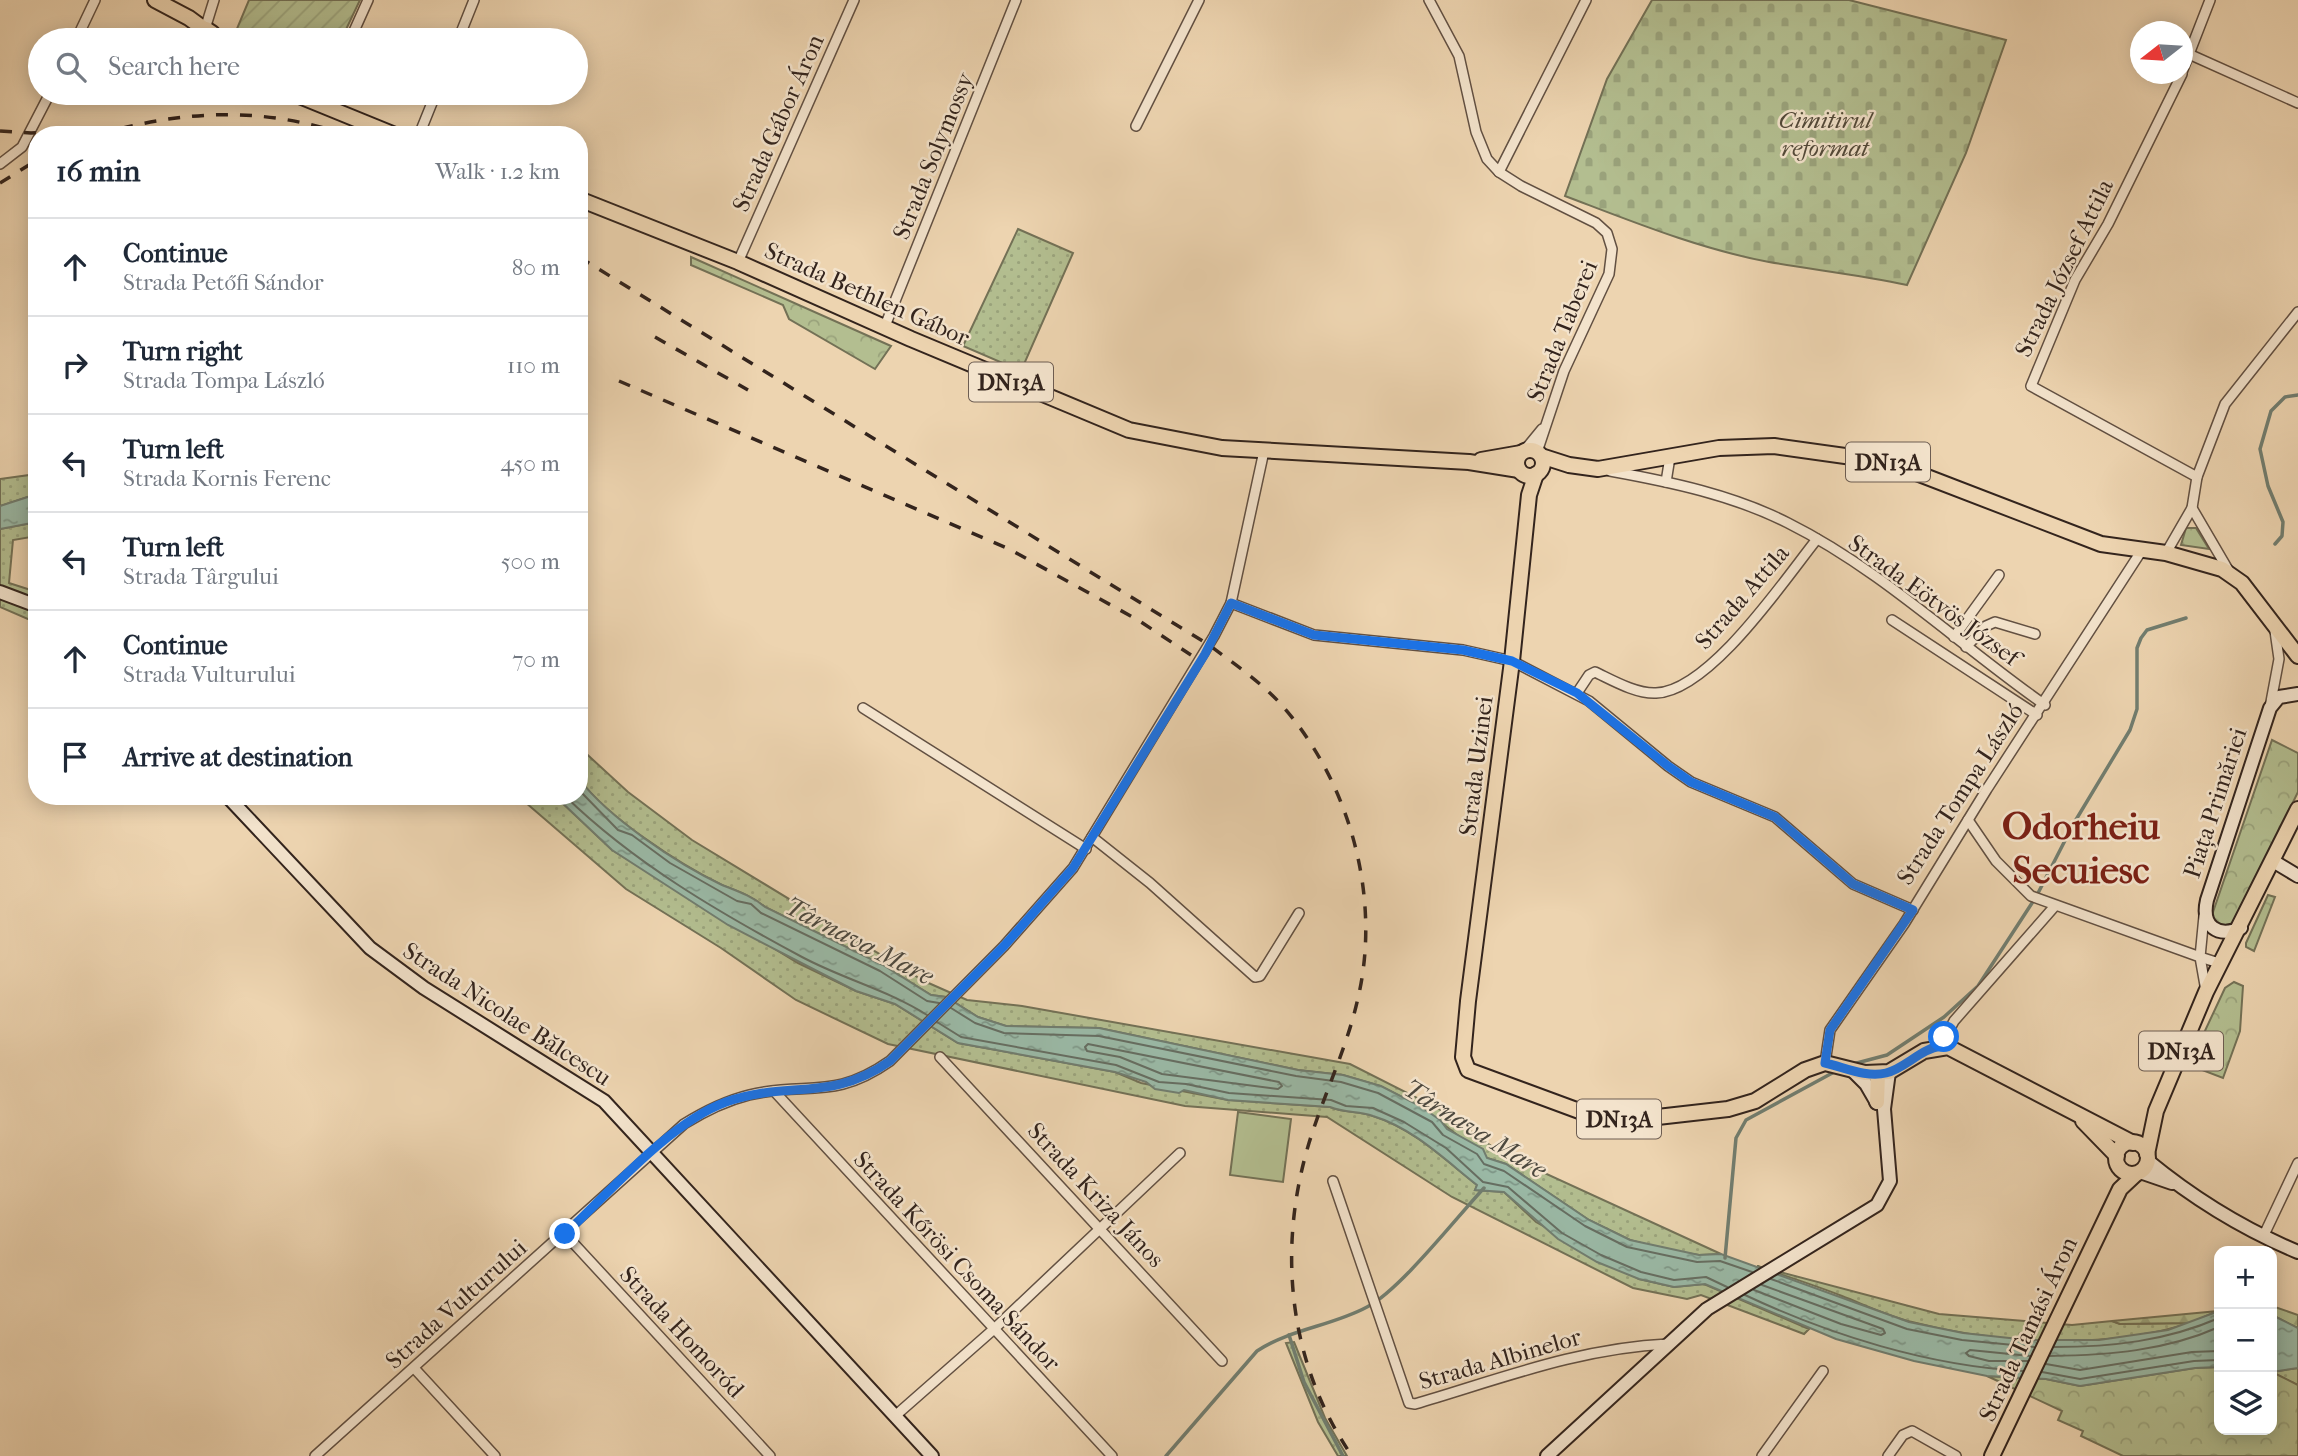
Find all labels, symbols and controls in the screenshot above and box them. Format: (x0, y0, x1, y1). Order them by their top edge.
north arrow (2130, 21, 2193, 84)
search box (28, 28, 588, 105)
street label: Strada Gábor Áron (725, 30, 830, 216)
icon: search (52, 48, 90, 86)
text: Search here (108, 51, 240, 82)
street label: Strada Solymossy (887, 67, 980, 243)
park label: Cimitirul reformat (1779, 106, 1875, 162)
text: 16 min (56, 154, 140, 189)
text: Walk · 1.2 km (435, 158, 560, 185)
street label: Strada József Attila (2009, 174, 2119, 361)
street label: Strada Bethlen Gábor (760, 236, 975, 352)
text: Continue (123, 238, 228, 269)
icon: ahead (56, 248, 94, 286)
text: 80 m (512, 254, 560, 281)
street label: Strada Taberei (1521, 256, 1603, 406)
text: Strada Petőfi Sándor (123, 269, 324, 296)
text: Turn right (123, 336, 243, 367)
icon: right (56, 346, 94, 384)
text: 110 m (507, 352, 560, 379)
road number: DN13A (969, 362, 1053, 402)
text: Strada Tompa László (123, 367, 325, 394)
text: Turn left (123, 434, 224, 465)
road number: DN13A (1846, 442, 1930, 482)
icon: left (56, 444, 94, 482)
text: 450 m (500, 450, 560, 477)
text: Strada Kornis Ferenc (123, 465, 331, 492)
street label: Strada Eötvös József (1843, 529, 2029, 674)
text: Turn left (123, 532, 224, 563)
street label: Strada Attila (1689, 538, 1795, 655)
icon: left (56, 542, 94, 580)
text: 500 m (501, 548, 560, 575)
text: Strada Târgului (123, 563, 279, 590)
text: Continue (123, 630, 228, 661)
icon: ahead (56, 640, 94, 678)
text: 70 m (512, 646, 560, 673)
text: Strada Vulturului (123, 661, 295, 688)
street label: Strada Uzinei (1454, 694, 1498, 838)
street label: Strada Tompa László (1891, 698, 2029, 890)
street label: Piața Primăriei (2178, 724, 2253, 882)
icon: arrive (56, 738, 94, 776)
text: Arrive at destination (123, 742, 353, 773)
district label: Odorheiu Secuiesc (2002, 804, 2161, 893)
water label: Târnava Mare (779, 890, 940, 992)
street label: Strada Nicolae Bălcescu (398, 936, 617, 1092)
route start (1928, 1021, 1959, 1052)
road number: DN13A (2139, 1032, 2223, 1070)
water label: Târnava Mare (1398, 1073, 1554, 1186)
road number: DN13A (1577, 1100, 1661, 1138)
street label: Strada Kriza János (1022, 1117, 1170, 1273)
street label: Strada Kőrösi Csoma Sándor (848, 1145, 1067, 1377)
route end (549, 1218, 580, 1249)
street label: Strada Tamási Áron (1972, 1232, 2083, 1426)
street label: Strada Vulturului (380, 1233, 532, 1375)
map controls (2214, 1246, 2277, 1435)
button: + (2214, 1246, 2277, 1309)
street label: Strada Homoród (614, 1260, 751, 1404)
button: − (2214, 1309, 2277, 1372)
street label: Strada Albinelor (1416, 1322, 1585, 1396)
button: layers (2214, 1372, 2277, 1435)

